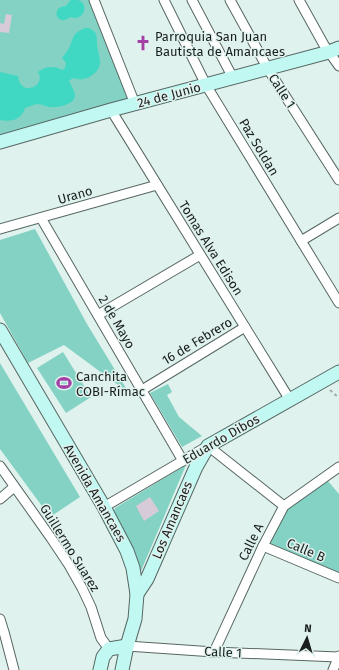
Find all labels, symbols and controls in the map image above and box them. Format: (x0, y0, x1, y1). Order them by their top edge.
place label: Parroquia San Juan Bautista de Amancaes (155, 29, 285, 59)
church icon: Parroquia San Juan Bautista de Amancaes (134, 34, 152, 52)
street label: Calle 1 (265, 71, 299, 111)
street label: 24 de Junio (136, 79, 202, 111)
street label: Paz Soldan (236, 116, 282, 178)
street label: Urano (56, 183, 94, 207)
street label: Tomas Alva Edison (176, 198, 246, 298)
street label: 2 de Mayo (96, 293, 138, 351)
street label: 16 de Febrero (159, 314, 235, 368)
place label: Canchita COBI-Rímac (76, 369, 145, 399)
sports icon: Canchita COBI-Rímac (55, 374, 73, 392)
street label: Eduardo Dibos (180, 411, 262, 467)
street label: Avenida Amancaes (61, 442, 129, 544)
street label: Los Amancaes (149, 479, 195, 561)
street label: Guillermo Suarez (37, 501, 103, 595)
street label: Calle A (236, 520, 267, 563)
street label: Calle B (285, 535, 327, 565)
north arrow (287, 618, 327, 658)
text: N (304, 622, 312, 635)
street label: Calle 1 (204, 644, 242, 660)

